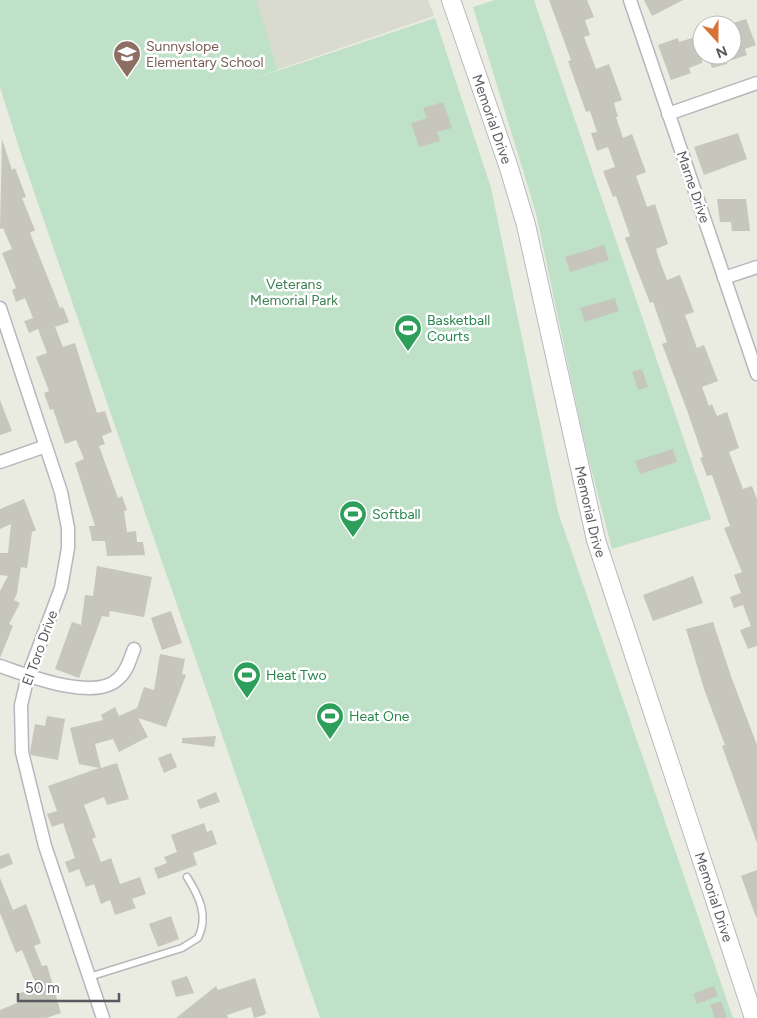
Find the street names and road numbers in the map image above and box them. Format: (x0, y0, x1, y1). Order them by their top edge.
street label: Memorial Drive (469, 72, 516, 166)
street label: Marne Drive (673, 149, 713, 226)
street label: Memorial Drive (571, 464, 610, 560)
street label: El Toro Drive (19, 608, 62, 688)
street label: Memorial Drive (691, 850, 737, 945)

